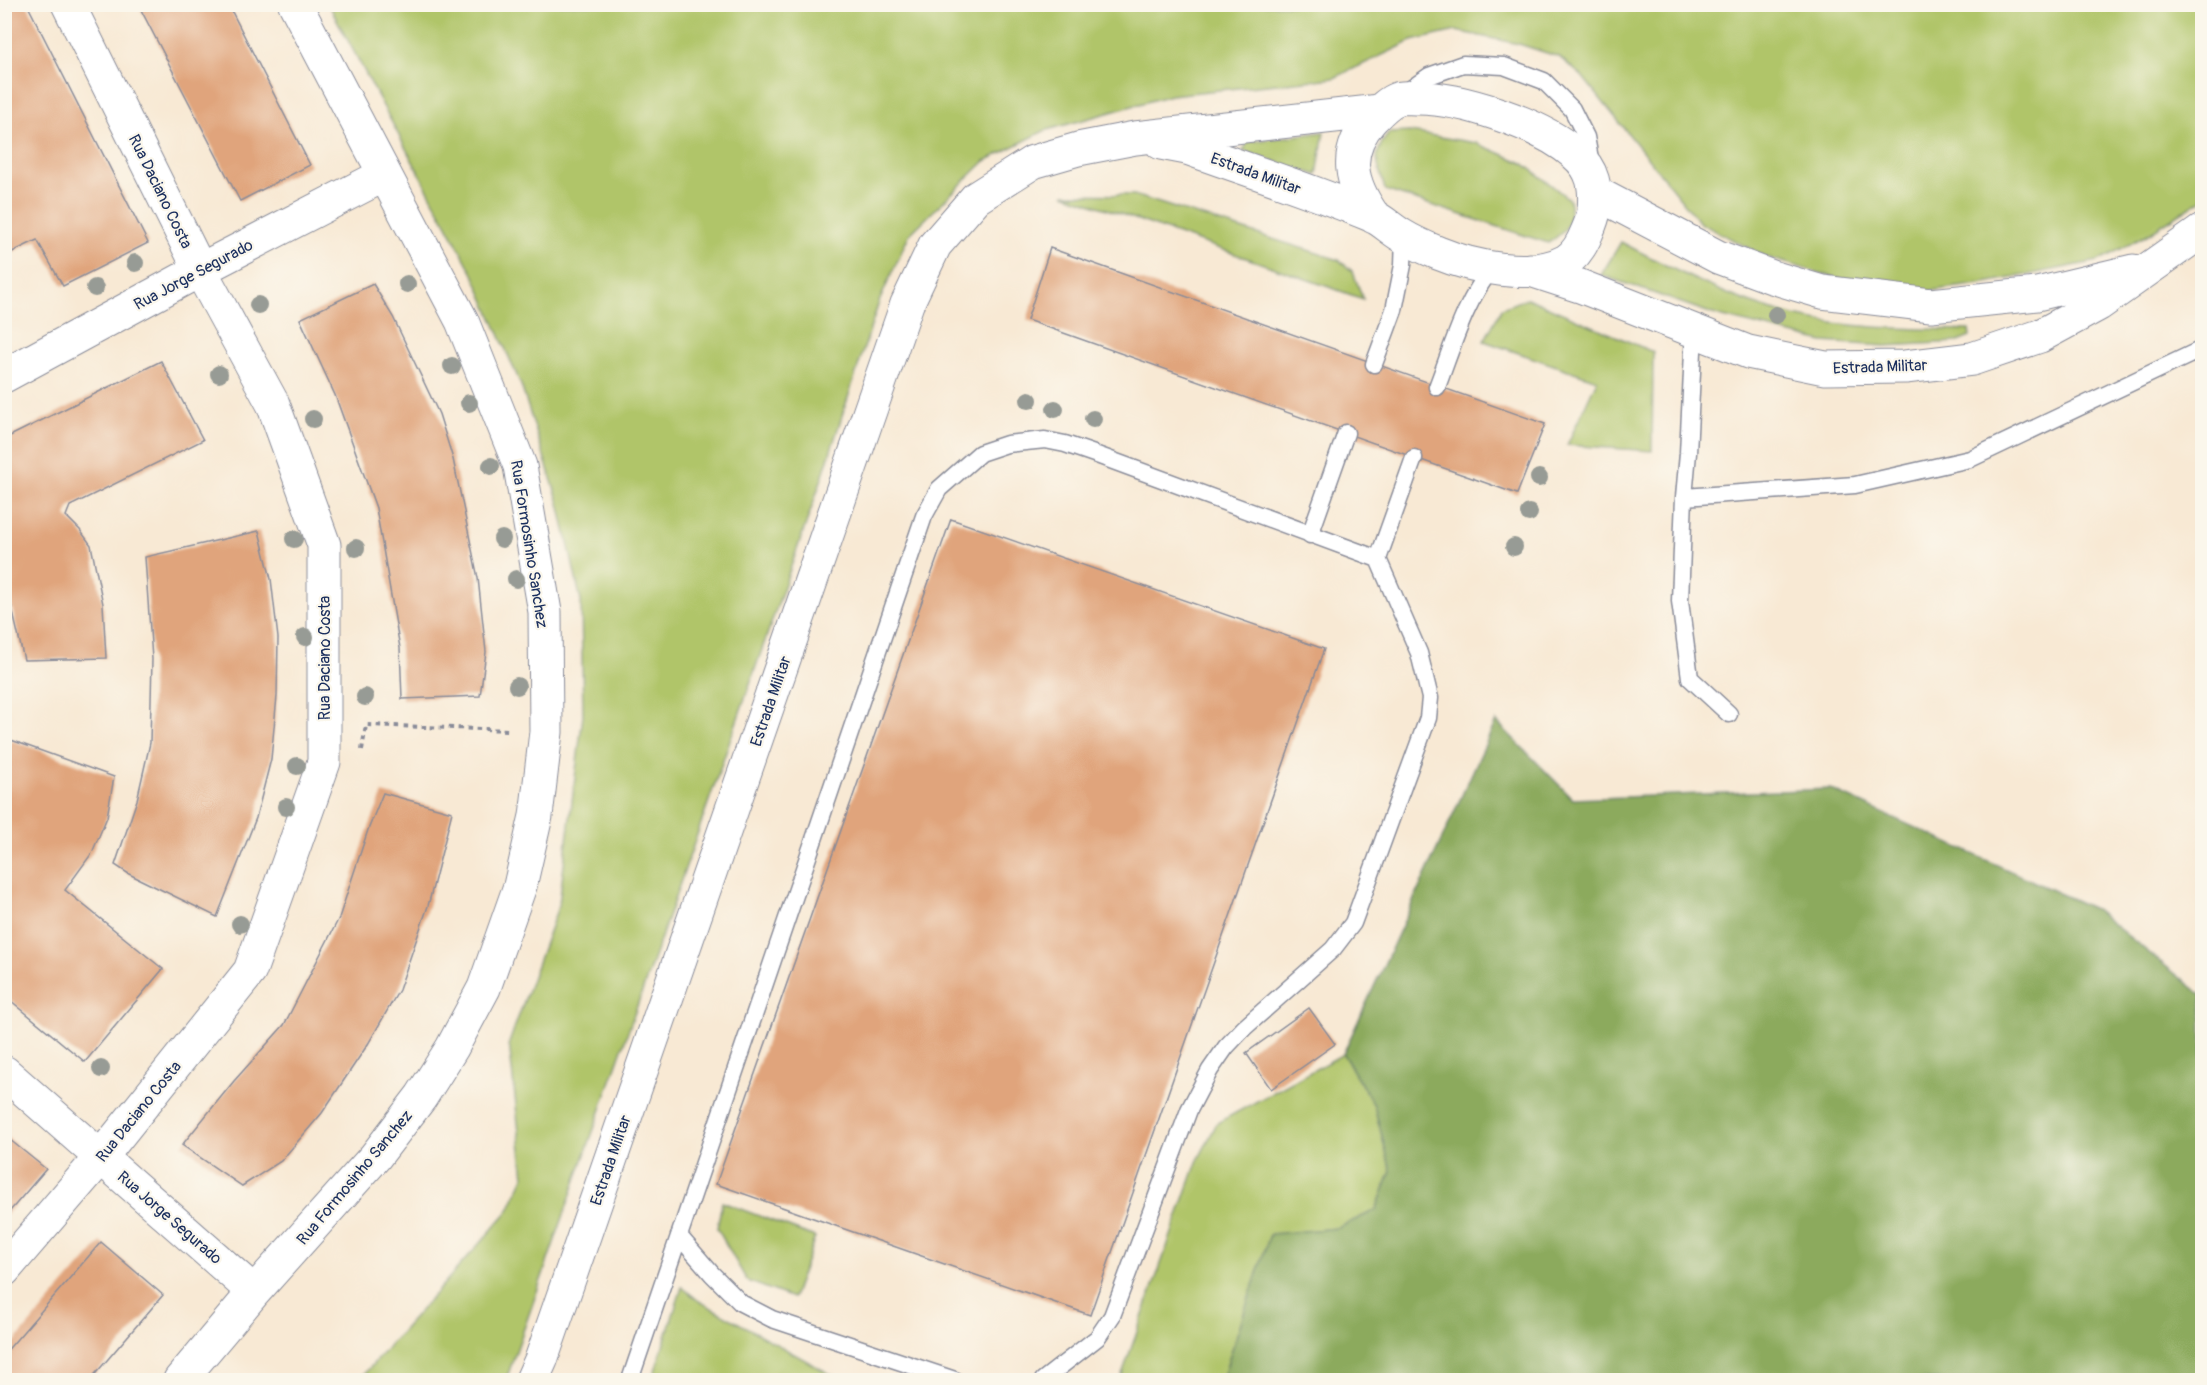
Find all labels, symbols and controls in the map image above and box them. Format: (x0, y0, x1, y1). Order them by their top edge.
street label: Rua Daciano Costa (124, 131, 196, 252)
street label: Estrada Militar (1208, 148, 1304, 200)
street label: Rua Jorge Segurado (130, 235, 257, 315)
street label: Estrada Militar (1832, 355, 1928, 379)
street label: Rua Formosinho Sanchez (506, 459, 552, 630)
street label: Rua Daciano Costa (315, 596, 335, 720)
street label: Estrada Militar (746, 653, 796, 749)
street label: Rua Daciano Costa (92, 1057, 186, 1166)
street label: Rua Formosinho Sanchez (293, 1106, 417, 1249)
street label: Estrada Militar (586, 1112, 636, 1208)
street label: Rua Jorge Segurado (113, 1167, 226, 1269)

